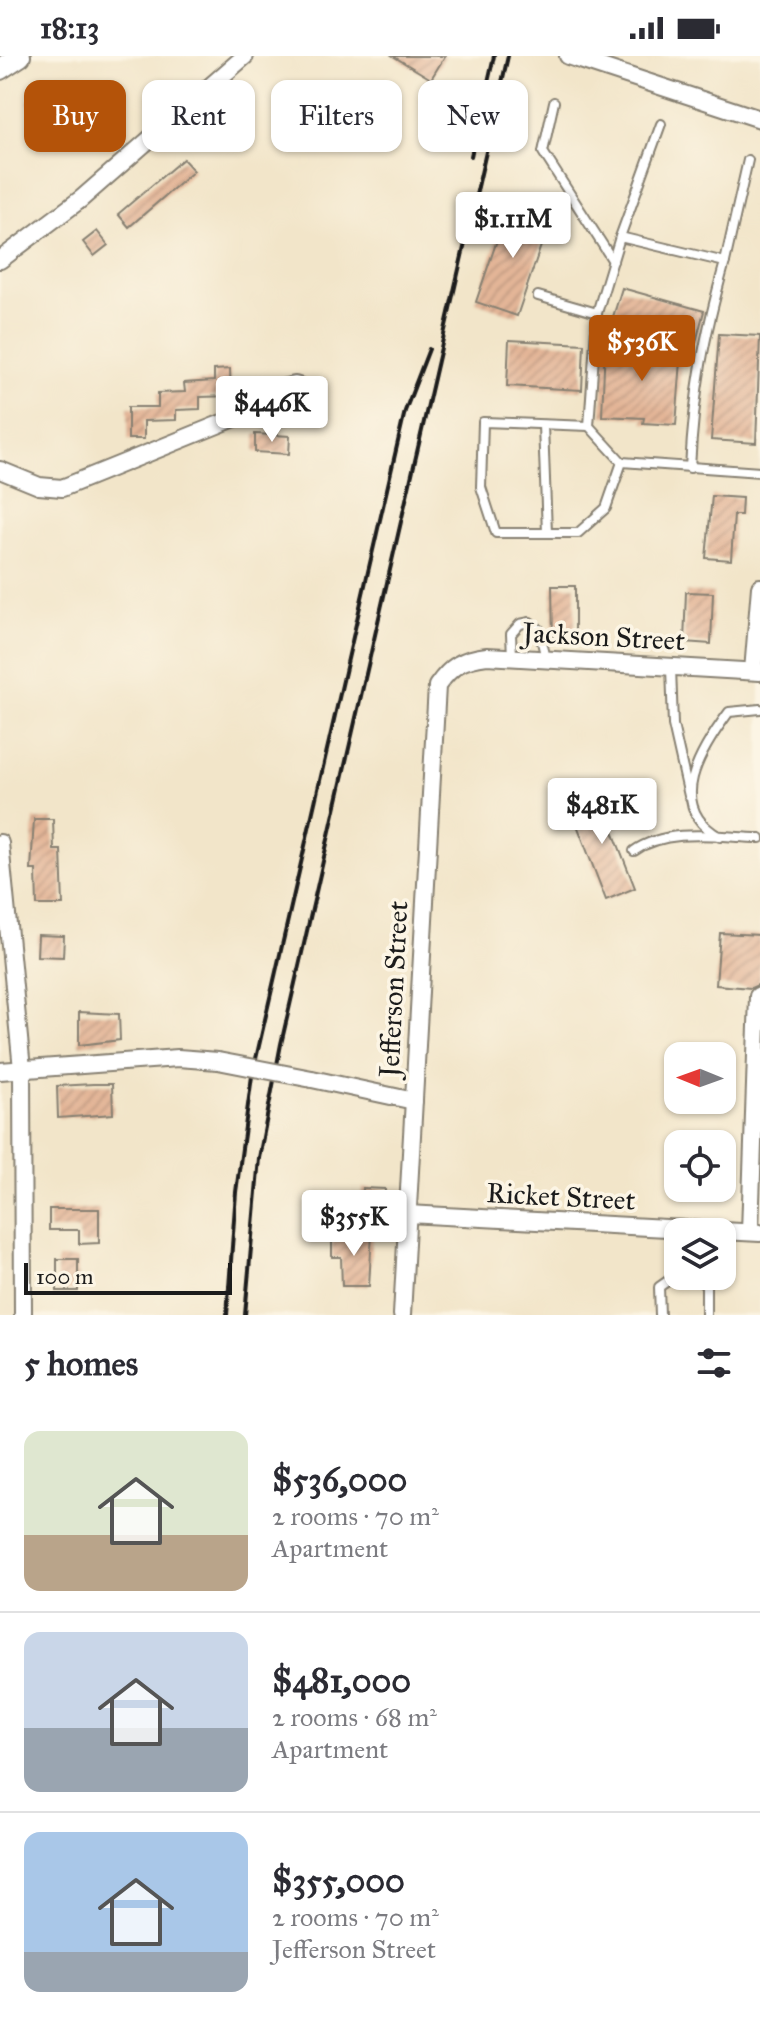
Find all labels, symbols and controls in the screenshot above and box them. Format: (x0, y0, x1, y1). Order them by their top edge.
text: 18:13 (40, 10, 99, 46)
chip: Buy (24, 80, 126, 152)
chip: Rent (142, 80, 255, 152)
chip: Filters (271, 80, 402, 152)
chip: New (418, 80, 528, 152)
pin: $1.11M (448, 192, 578, 260)
text: $1.11M (474, 202, 552, 234)
pin: $536K (586, 315, 698, 383)
text: $536K (607, 325, 677, 357)
pin: $446K (216, 376, 328, 444)
text: $446K (234, 386, 310, 418)
street label: Jackson Street (519, 615, 686, 658)
pin: $481K (546, 778, 658, 846)
text: $481K (566, 788, 638, 820)
street label: Jefferson Street (371, 900, 416, 1081)
north arrow (664, 1042, 736, 1114)
map controls (664, 1042, 736, 1290)
button: locate (664, 1130, 736, 1202)
street label: Ricket Street (486, 1175, 636, 1218)
pin: $355K (298, 1190, 410, 1258)
text: $355K (320, 1200, 388, 1232)
button: layers (664, 1218, 736, 1290)
scale bar (24, 1259, 232, 1295)
text: 100 m (36, 1263, 93, 1290)
icon: filters (692, 1341, 736, 1385)
text: 5 homes (24, 1343, 138, 1384)
text: $536,000 (272, 1459, 407, 1500)
icon: home (88, 1463, 184, 1559)
text: 2 rooms · 70 m² (272, 1500, 439, 1532)
text: Apartment (272, 1532, 388, 1564)
text: $481,000 (272, 1660, 411, 1701)
icon: home (88, 1664, 184, 1760)
text: 2 rooms · 68 m² (272, 1701, 437, 1733)
text: Apartment (272, 1733, 388, 1765)
text: $355,000 (272, 1860, 405, 1901)
icon: home (88, 1864, 184, 1960)
text: 2 rooms · 70 m² (272, 1901, 439, 1933)
text: Jefferson Street (272, 1933, 436, 1965)

